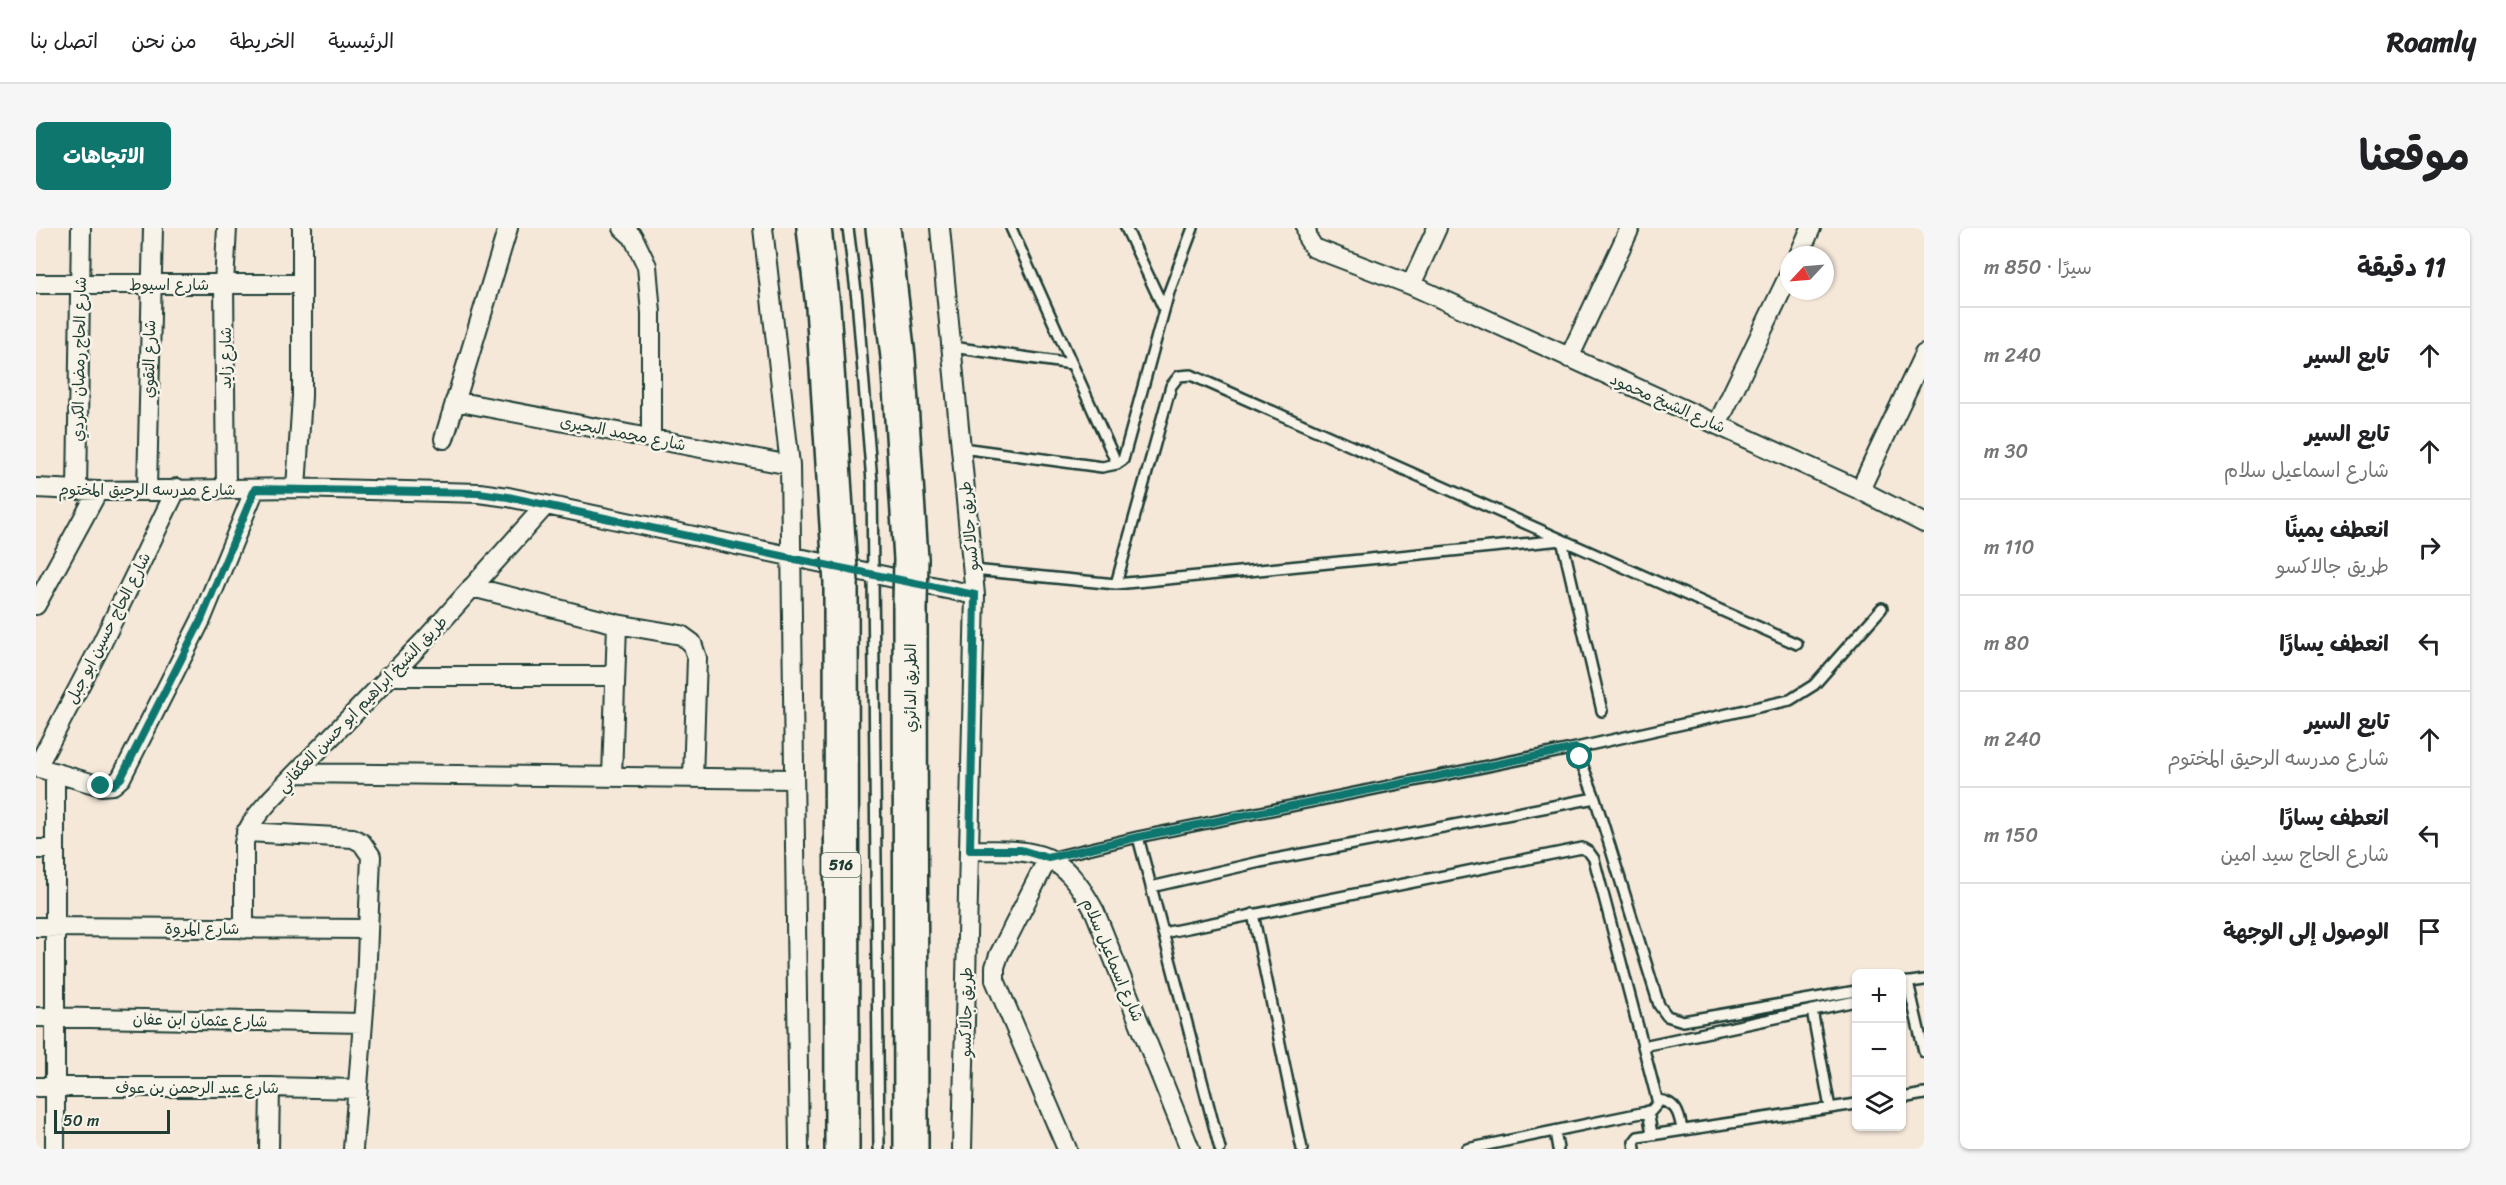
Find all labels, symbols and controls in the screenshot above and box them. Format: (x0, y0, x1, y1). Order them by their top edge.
text: Roamly (2387, 17, 2476, 66)
text: اتصل بنا (30, 22, 98, 60)
text: من نحن (131, 22, 197, 60)
text: الخريطة (230, 22, 295, 60)
text: الرئيسية (328, 22, 394, 60)
text: موقعنا (2359, 119, 2470, 193)
button: الاتجاهات (36, 122, 171, 190)
text: 11 دقيقة (2357, 244, 2446, 290)
north arrow (1780, 246, 1834, 300)
text: سيرًا · 850 m (1984, 250, 2092, 285)
street label: شارع اسيوط (129, 270, 209, 299)
street label: شارع الحاج رمضان الكردي (63, 276, 95, 442)
street label: شارع التقوي (134, 320, 164, 398)
street label: شارع زايد (211, 327, 240, 389)
text: تابع السير (2305, 336, 2389, 375)
text: 240 m (1984, 338, 2041, 373)
icon: ahead (2413, 339, 2446, 372)
street label: شارع الشيخ محمود (1605, 365, 1731, 441)
street label: شارع محمد البحيرى (557, 407, 689, 459)
text: تابع السير (2305, 414, 2389, 453)
text: 30 m (1984, 434, 2028, 469)
icon: ahead (2413, 435, 2446, 468)
text: شارع اسماعيل سلام (2224, 453, 2389, 488)
street label: شارع مدرسه الرحيق المختوم (58, 475, 236, 504)
street label: طريق جالاكسو (951, 480, 987, 573)
text: انعطف يمينًا (2285, 510, 2389, 549)
text: 110 m (1984, 530, 2034, 565)
icon: right (2413, 531, 2446, 564)
street label: شارع الحاج حسين ابو جبل (57, 547, 159, 709)
text: طريق جالاكسو (2276, 549, 2389, 584)
street label: طريق الشيخ ابراهيم ابو حسن العكفاني (269, 609, 455, 799)
text: انعطف يسارًا (2279, 624, 2389, 663)
text: 80 m (1984, 626, 2029, 661)
icon: left (2413, 627, 2446, 660)
street label: الطريق الدائري (896, 643, 925, 733)
text: تابع السير (2305, 702, 2389, 741)
text: 240 m (1984, 722, 2041, 757)
icon: ahead (2413, 723, 2446, 756)
text: شارع مدرسه الرحيق المختوم (2167, 741, 2389, 776)
route start (1566, 743, 1592, 769)
route end (87, 772, 113, 798)
text: انعطف يسارًا (2279, 798, 2389, 837)
text: 150 m (1984, 818, 2038, 853)
icon: left (2413, 819, 2446, 852)
text: شارع الحاج سيد امين (2221, 837, 2389, 872)
road number: 516 (822, 853, 860, 877)
street label: شارع اسماعيل سلام (1074, 894, 1152, 1026)
text: الوصول إلى الوجهة (2223, 912, 2389, 951)
street label: شارع المروة (165, 914, 239, 943)
icon: arrive (2413, 915, 2446, 948)
street label: طريق جالاكسو (951, 967, 981, 1058)
map controls (1852, 969, 1906, 1131)
button: + (1852, 969, 1906, 1023)
street label: شارع عثمان ابن عفان (132, 1004, 268, 1036)
button: − (1852, 1023, 1906, 1077)
street label: شارع عبد الرحمن بن عوف (115, 1073, 279, 1102)
button: layers (1852, 1077, 1906, 1131)
text: 50 m (63, 1106, 99, 1135)
scale bar (54, 1107, 170, 1134)

